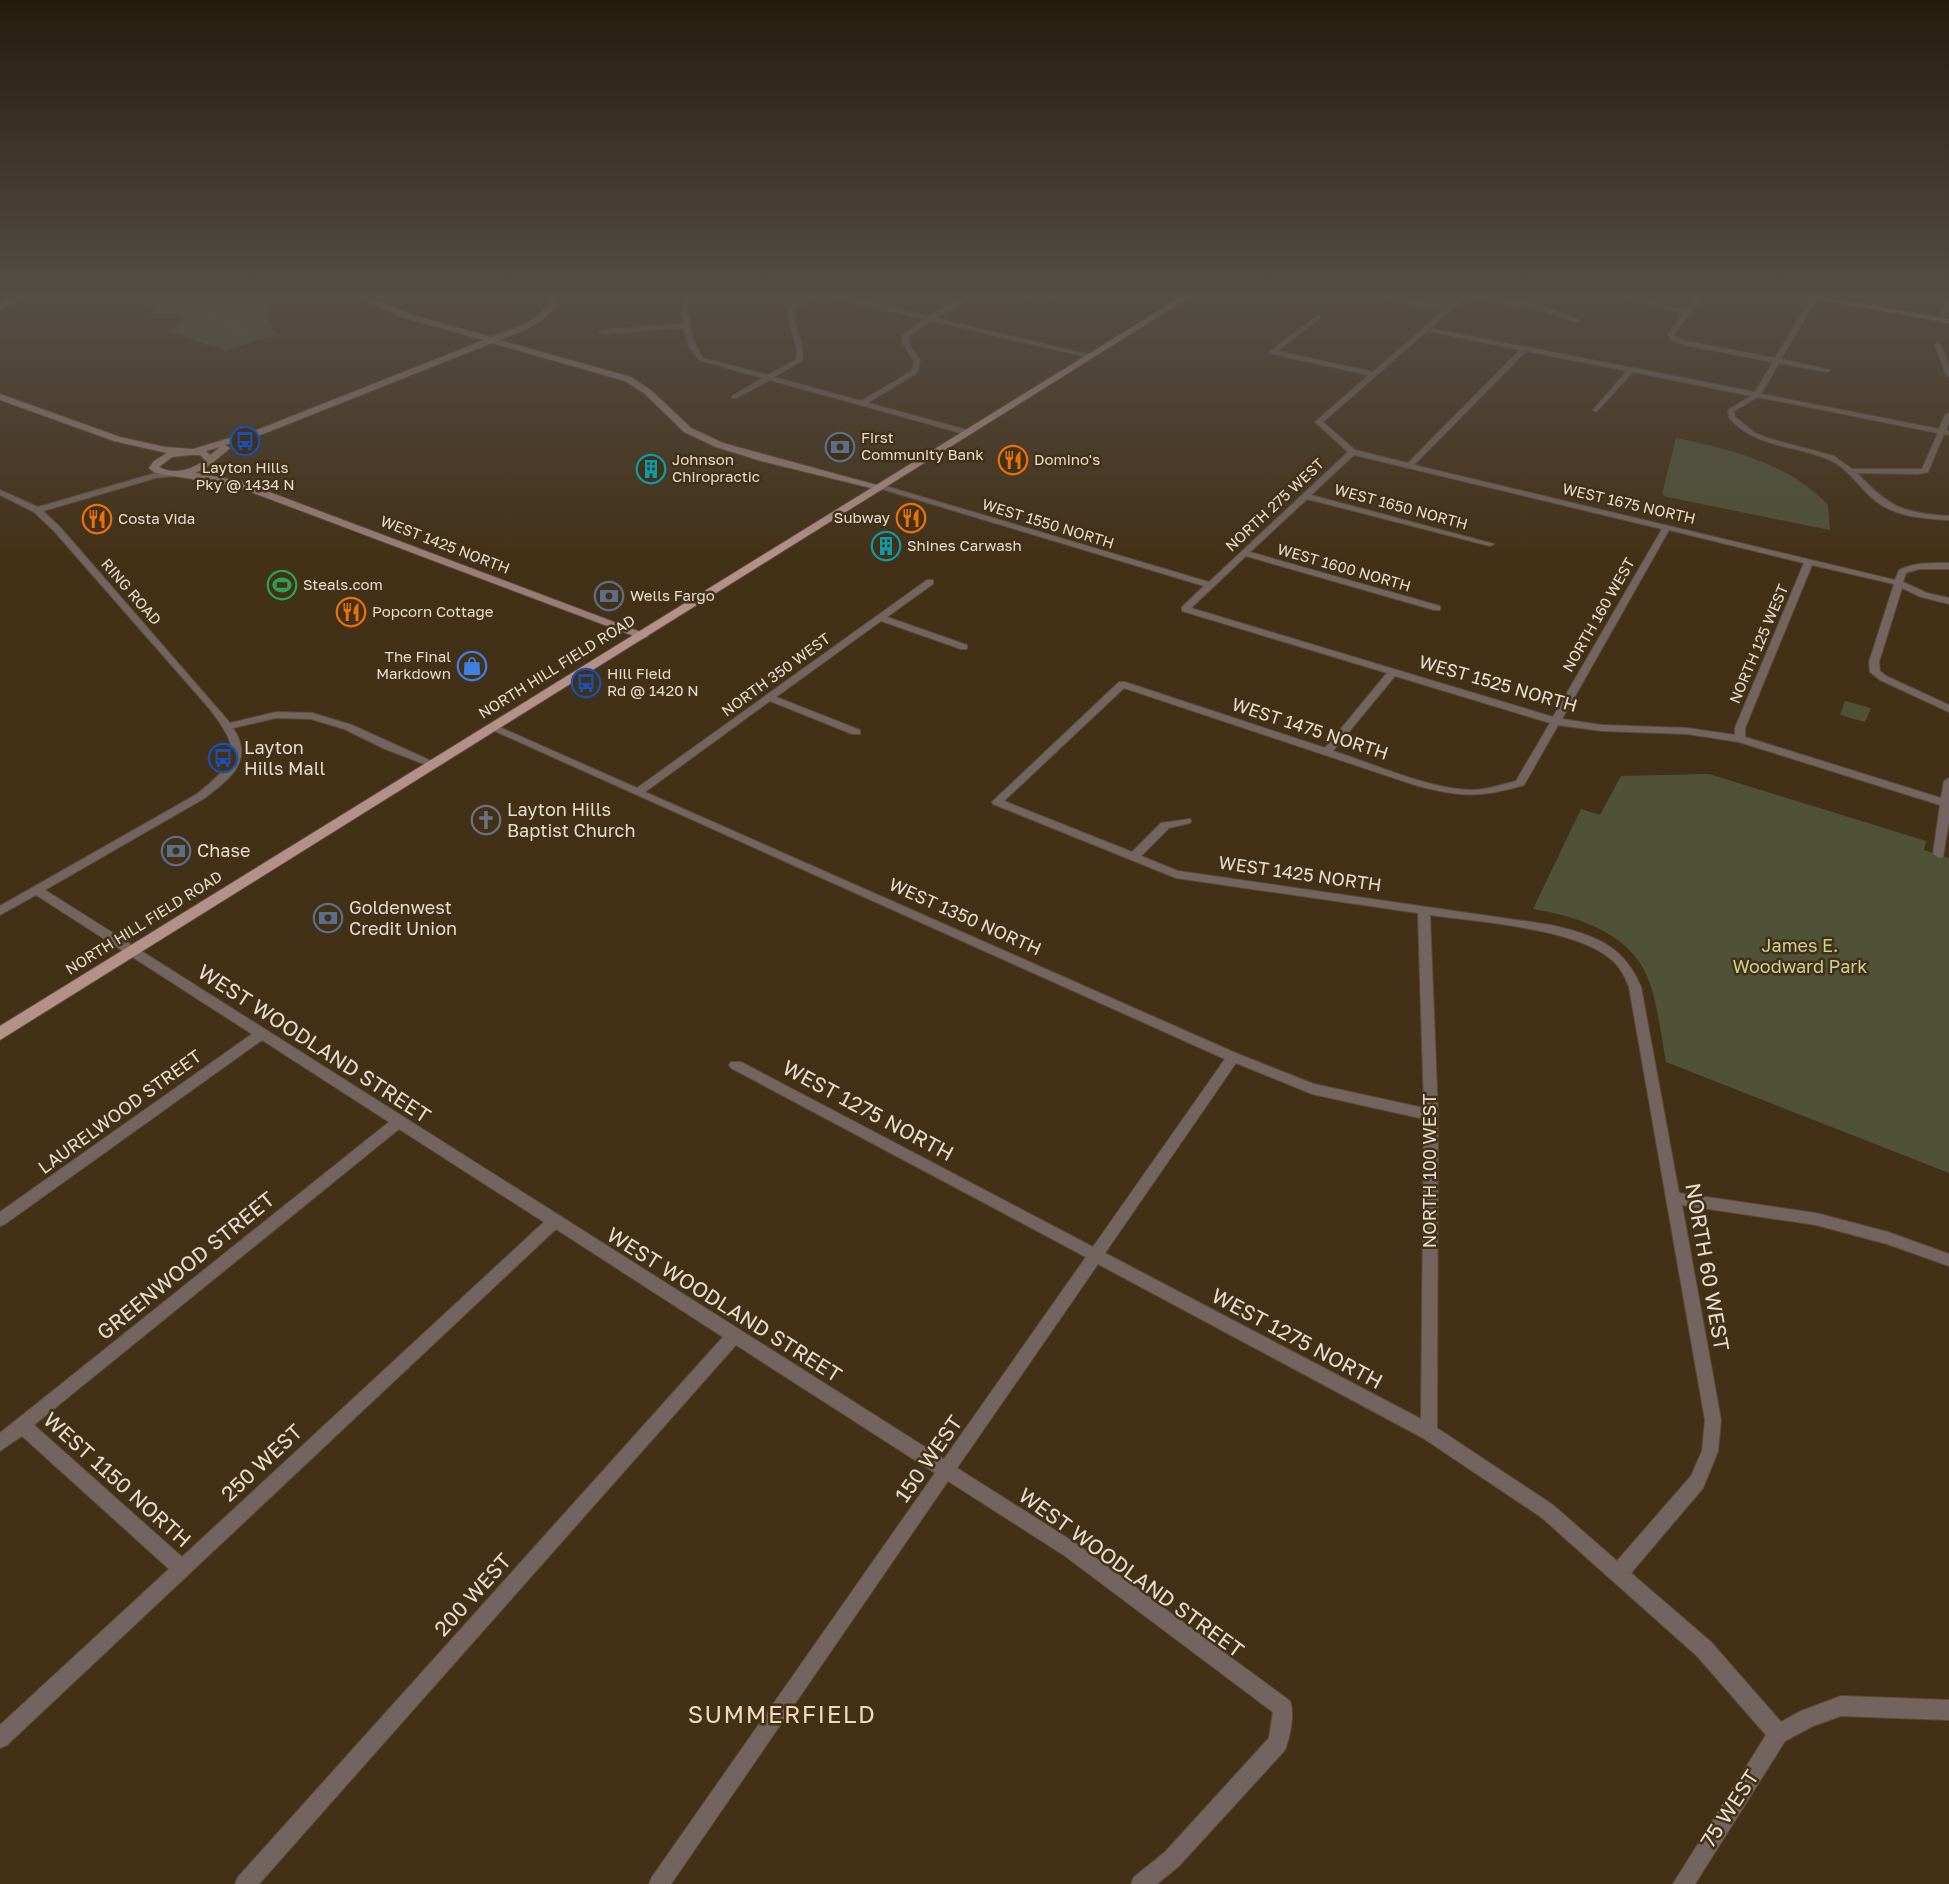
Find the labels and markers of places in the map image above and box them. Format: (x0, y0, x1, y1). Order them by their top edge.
bus stop icon: Layton Hills Pky @ 1434 N (229, 425, 261, 457)
place label: First Community Bank (861, 428, 984, 463)
bank icon: First Community Bank (824, 431, 856, 463)
restaurant icon: Domino's (997, 444, 1029, 476)
place label: Johnson Chiropractic (672, 450, 760, 485)
place label: Domino's (1034, 450, 1100, 468)
building icon: Johnson Chiropractic (635, 453, 667, 485)
place label: Layton Hills Pky @ 1434 N (195, 458, 295, 493)
restaurant icon: Subway (895, 502, 927, 534)
restaurant icon: Costa Vida (81, 503, 113, 535)
place label: Subway (834, 508, 891, 526)
place label: Costa Vida (118, 509, 195, 527)
building icon: Shines Carwash (870, 530, 902, 562)
place label: Shines Carwash (907, 536, 1022, 554)
sports icon: Steals.com (266, 569, 298, 601)
place label: Steals.com (303, 575, 383, 593)
bank icon: Wells Fargo (593, 580, 625, 612)
place label: Wells Fargo (630, 586, 715, 604)
restaurant icon: Popcorn Cottage (335, 596, 367, 628)
place label: Popcorn Cottage (372, 602, 494, 620)
place label: The Final Markdown (376, 647, 451, 682)
shop icon: The Final Markdown (456, 650, 488, 682)
place label: Hill Field Rd @ 1420 N (607, 664, 699, 699)
bus stop icon: Hill Field Rd @ 1420 N (570, 667, 602, 699)
place label: Layton Hills Mall (244, 736, 325, 779)
bus stop icon: Layton Hills Mall (207, 742, 239, 774)
place label: Layton Hills Baptist Church (507, 798, 635, 841)
church icon: Layton Hills Baptist Church (470, 804, 502, 836)
bank icon: Chase (160, 835, 192, 867)
place label: Chase (197, 839, 250, 861)
place label: Goldenwest Credit Union (349, 896, 457, 939)
bank icon: Goldenwest Credit Union (312, 902, 344, 934)

